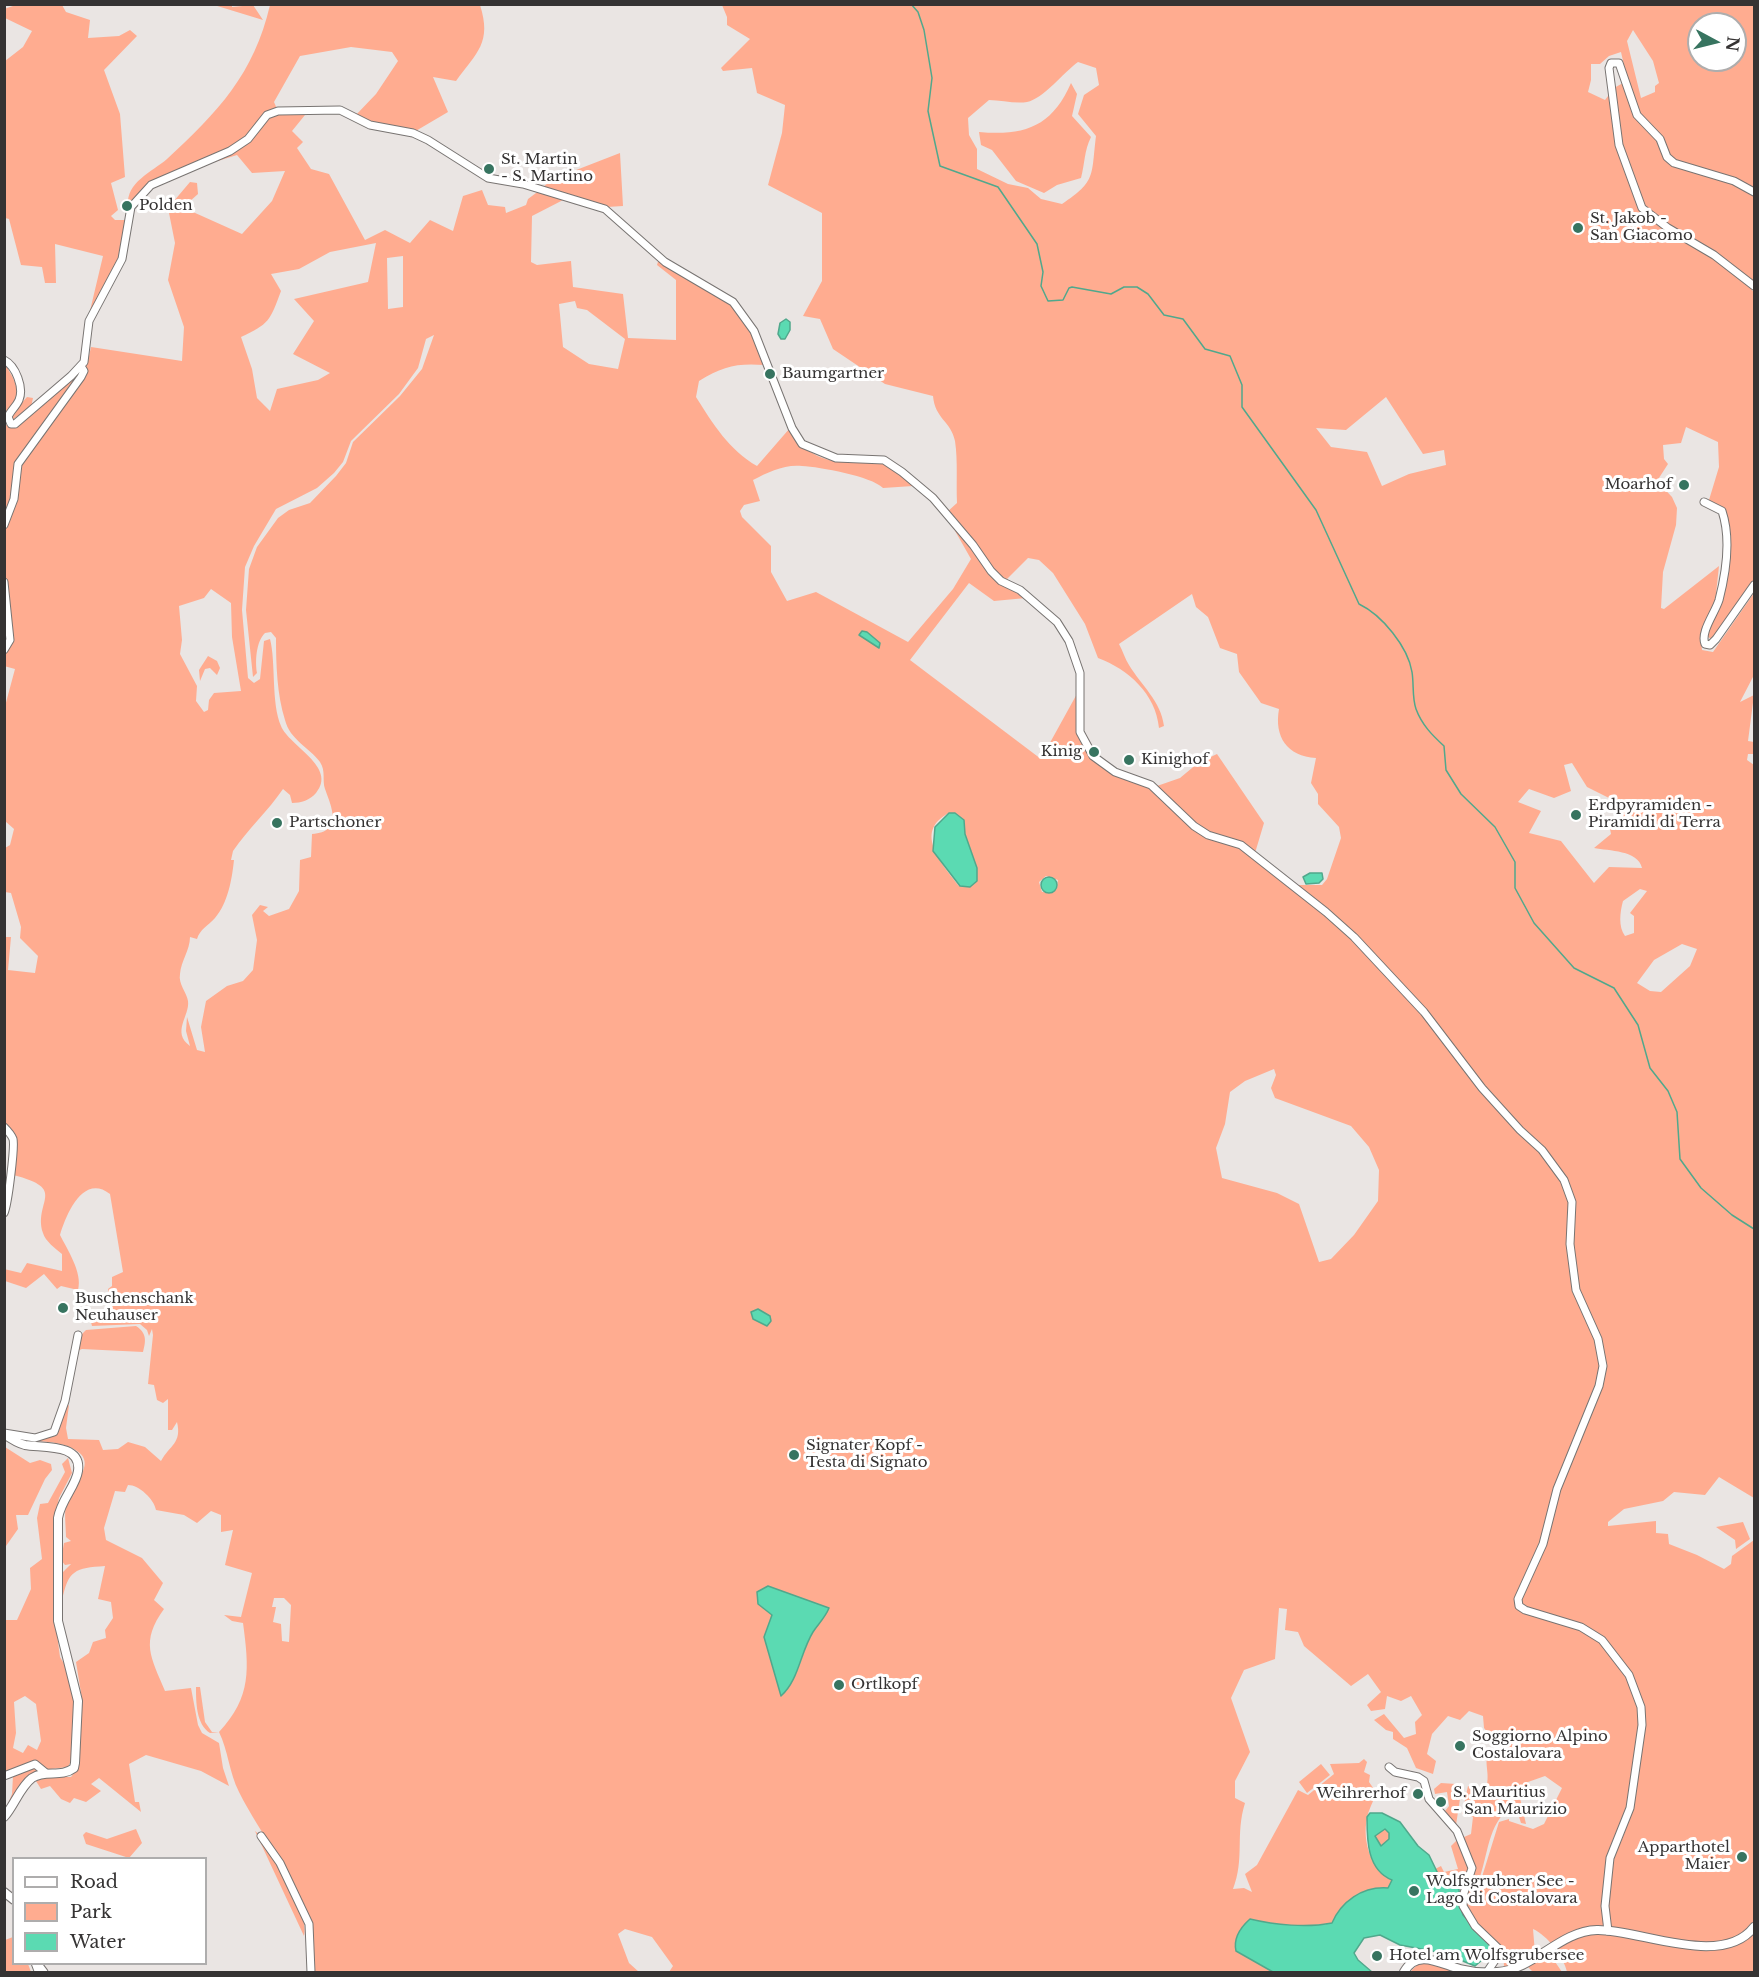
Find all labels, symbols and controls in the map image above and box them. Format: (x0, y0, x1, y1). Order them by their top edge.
north arrow (1687, 12, 1747, 72)
text: N (1722, 35, 1744, 53)
place label: St. Martin - S. Martino (501, 151, 593, 186)
marker: St. Martin - S. Martino (482, 162, 496, 176)
place label: Polden (139, 197, 193, 215)
marker: Polden (120, 199, 134, 213)
place label: St. Jakob - San Giacomo (1590, 210, 1693, 245)
marker: St. Jakob - San Giacomo (1571, 221, 1585, 235)
place label: Baumgartner (782, 365, 884, 383)
marker: Baumgartner (763, 367, 777, 381)
place label: Moarhof (1604, 476, 1672, 494)
marker: Moarhof (1677, 478, 1691, 492)
place label: Kinig (1041, 743, 1082, 761)
marker: Kinig (1087, 745, 1101, 759)
place label: Kinighof (1141, 751, 1209, 769)
marker: Kinighof (1122, 753, 1136, 767)
place label: Erdpyramiden - Piramidi di Terra (1588, 797, 1721, 832)
marker: Erdpyramiden - Piramidi di Terra (1569, 808, 1583, 822)
place label: Partschoner (289, 814, 381, 832)
marker: Partschoner (270, 816, 284, 830)
place label: Buschenschank Neuhauser (75, 1290, 194, 1325)
marker: Buschenschank Neuhauser (56, 1301, 70, 1315)
place label: Signater Kopf - Testa di Signato (806, 1437, 928, 1472)
marker: Signater Kopf - Testa di Signato (787, 1448, 801, 1462)
place label: Ortlkopf (851, 1676, 918, 1694)
marker: Ortlkopf (832, 1678, 846, 1692)
place label: Soggiorno Alpino Costalovara (1472, 1728, 1608, 1763)
marker: Soggiorno Alpino Costalovara (1453, 1739, 1467, 1753)
place label: S. Mauritius - San Maurizio (1453, 1784, 1567, 1819)
place label: Weihrerhof (1316, 1785, 1406, 1803)
marker: Weihrerhof (1411, 1787, 1425, 1801)
marker: S. Mauritius - San Maurizio (1434, 1795, 1448, 1809)
place label: Apparthotel Maier (1638, 1839, 1730, 1874)
marker: Apparthotel Maier (1735, 1850, 1749, 1864)
legend (12, 1857, 207, 1965)
text: Road (70, 1871, 118, 1893)
place label: Wolfsgrubner See - Lago di Costalovara (1426, 1873, 1578, 1908)
marker: Wolfsgrubner See - Lago di Costalovara (1407, 1884, 1421, 1898)
text: Park (70, 1901, 112, 1923)
text: Water (70, 1931, 125, 1953)
place label: Hotel am Wolfsgrubersee (1389, 1947, 1584, 1965)
marker: Hotel am Wolfsgrubersee (1370, 1949, 1384, 1963)

